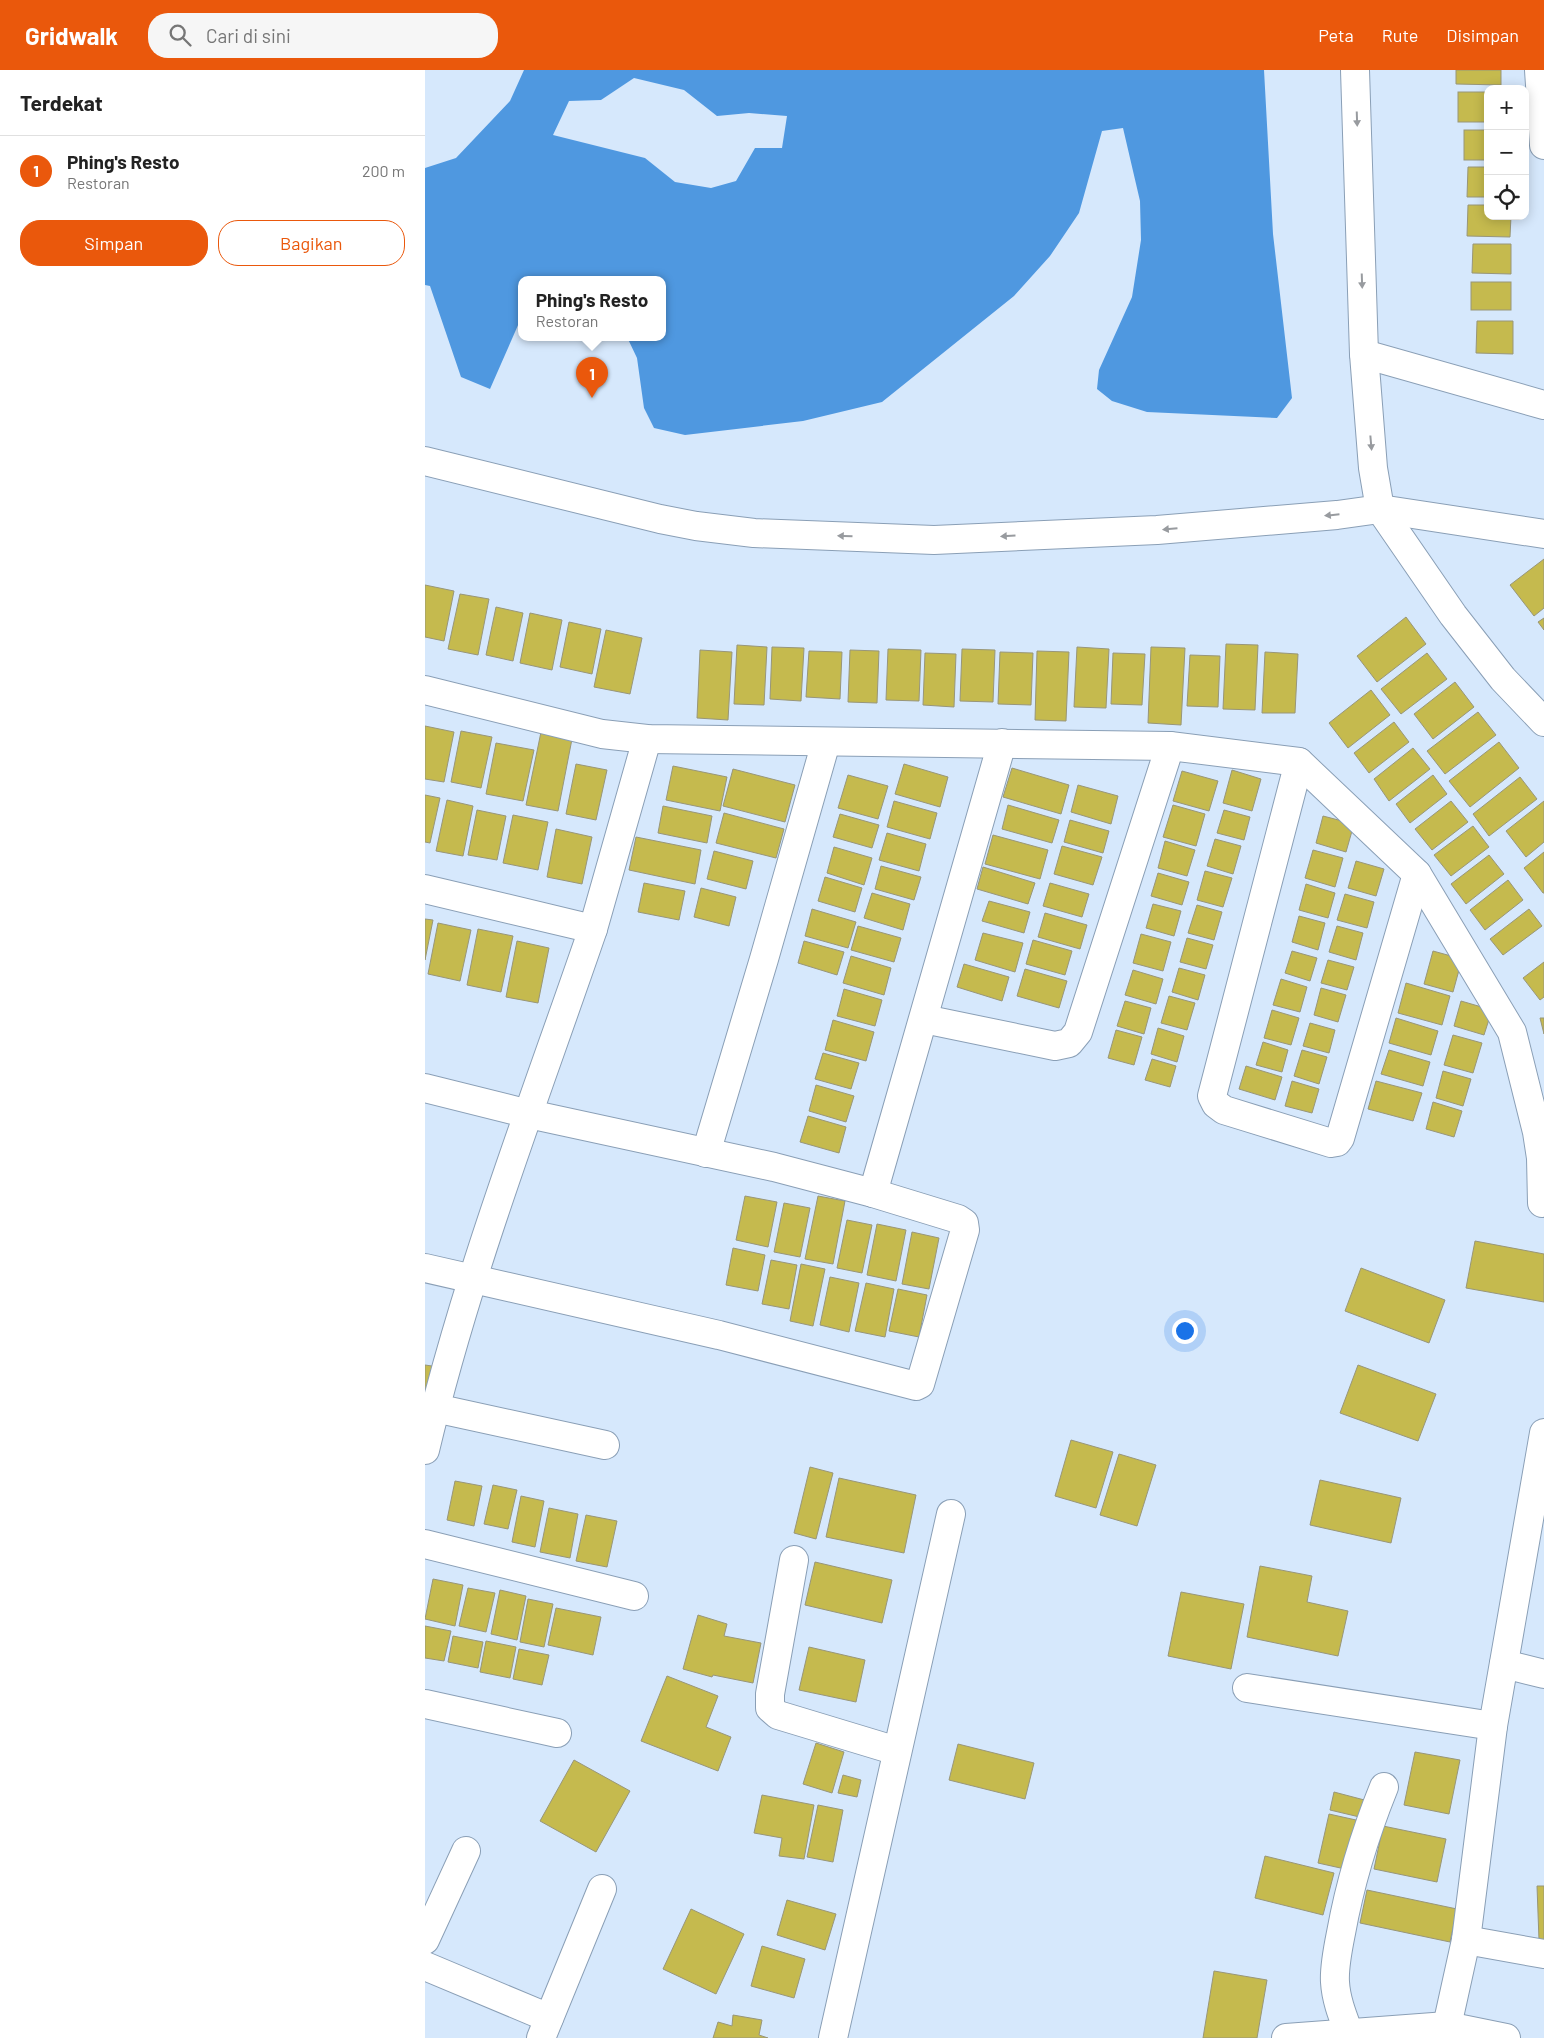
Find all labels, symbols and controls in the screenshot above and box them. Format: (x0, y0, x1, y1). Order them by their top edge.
search box (148, 13, 498, 58)
text: Gridwalk (25, 21, 118, 50)
icon: search (166, 21, 194, 49)
text: Cari di sini (206, 24, 291, 47)
text: Peta (1318, 24, 1354, 46)
text: Rute (1382, 24, 1418, 46)
text: Disimpan (1446, 24, 1519, 46)
map controls (1484, 85, 1529, 220)
button: + (1484, 85, 1529, 130)
text: Terdekat (20, 90, 103, 115)
one-way arrow (1353, 111, 1361, 127)
button: − (1484, 130, 1529, 175)
text: Phing's Resto (67, 150, 179, 173)
text: 1 (33, 161, 39, 180)
text: 200 m (362, 161, 405, 180)
text: Restoran (67, 173, 130, 192)
button: locate (1484, 175, 1529, 220)
button: Simpan (20, 220, 208, 266)
button: Bagikan (218, 220, 405, 266)
one-way arrow (1358, 273, 1366, 289)
popup (518, 276, 666, 341)
text: Phing's Resto (536, 288, 648, 311)
text: Restoran (536, 311, 598, 330)
pin: 1 (576, 357, 608, 398)
one-way arrow (1367, 436, 1375, 452)
one-way arrow (1324, 511, 1340, 519)
one-way arrow (1162, 525, 1178, 533)
one-way arrow (837, 532, 853, 540)
one-way arrow (1000, 533, 1016, 541)
your location (1172, 1318, 1198, 1344)

